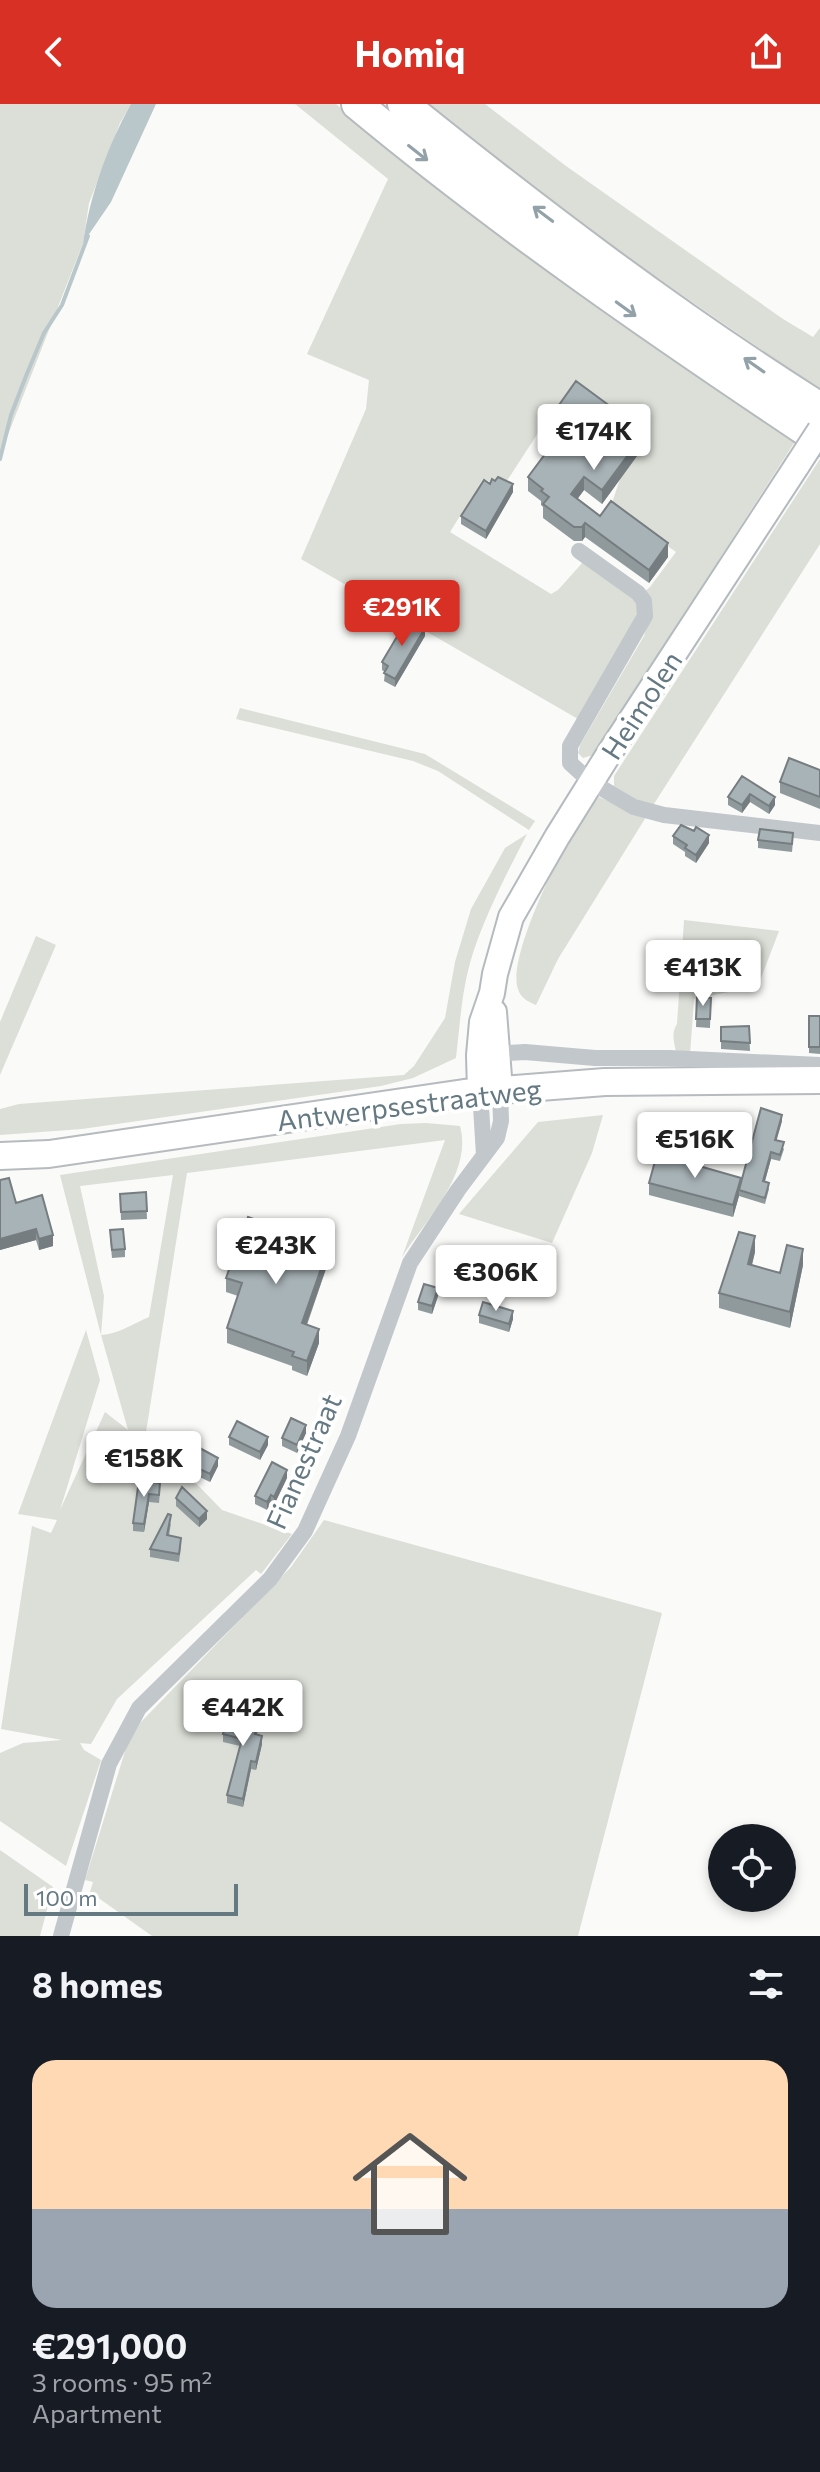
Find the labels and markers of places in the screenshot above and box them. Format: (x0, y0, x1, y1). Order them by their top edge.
pin: €174K (538, 404, 650, 472)
pin: €291K (346, 580, 458, 648)
pin: €413K (647, 940, 759, 1008)
pin: €516K (639, 1112, 751, 1180)
pin: €243K (220, 1218, 332, 1286)
pin: €306K (440, 1245, 552, 1313)
pin: €158K (88, 1431, 200, 1499)
pin: €442K (187, 1680, 299, 1748)

